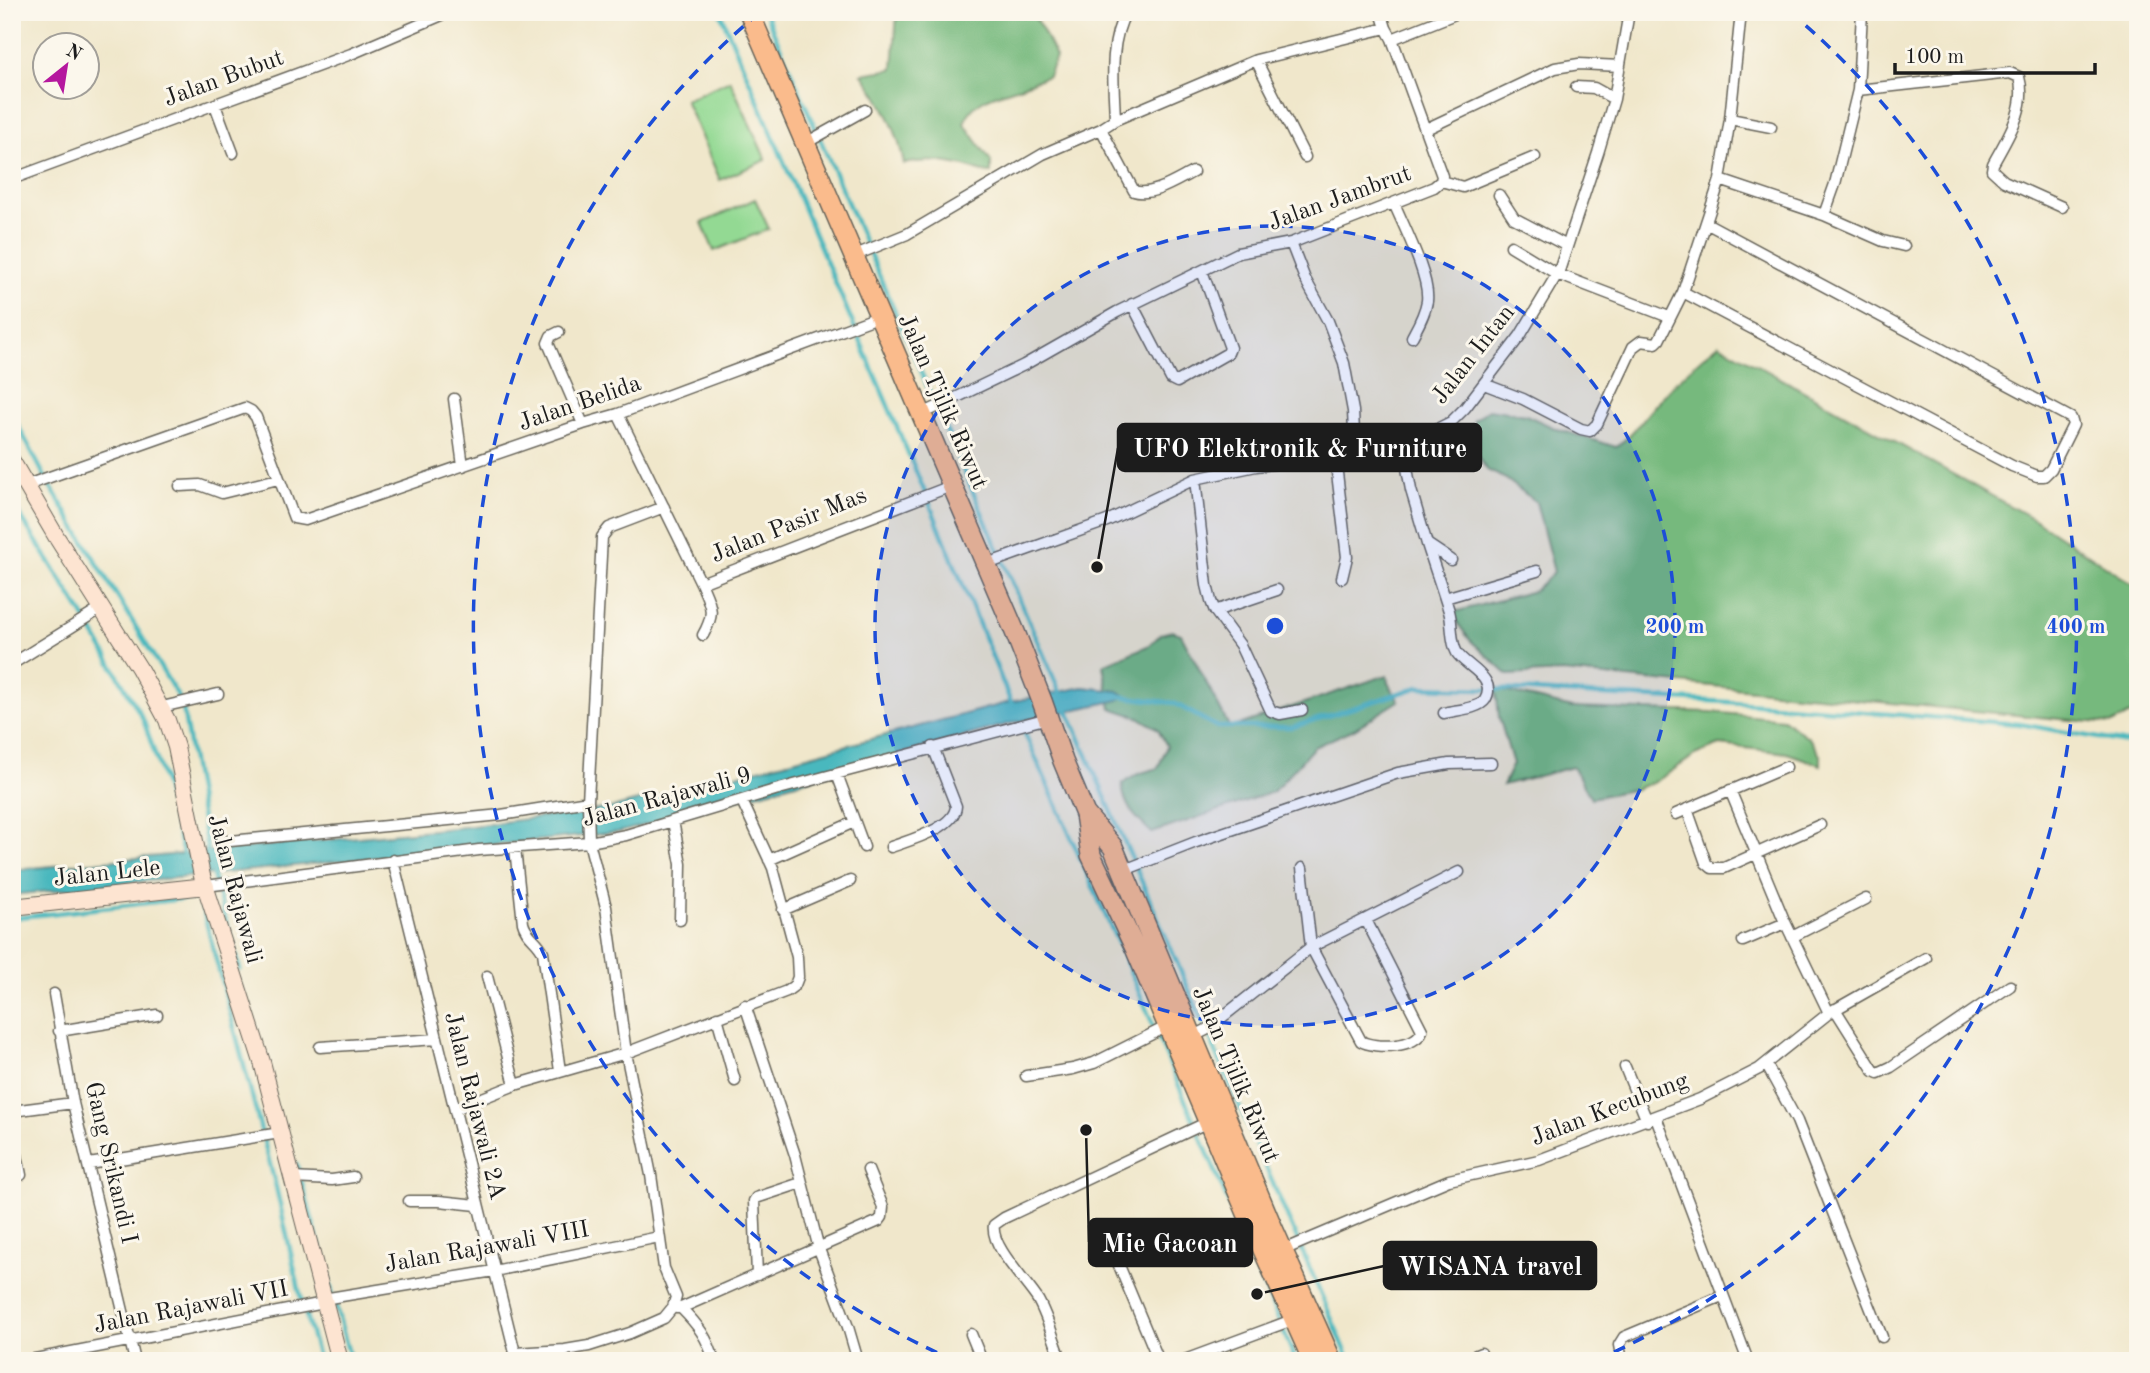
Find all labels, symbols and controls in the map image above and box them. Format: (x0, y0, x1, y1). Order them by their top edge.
north arrow (32, 32, 102, 102)
scale bar (1895, 32, 2094, 76)
text: N (62, 42, 85, 66)
street label: Jalan Bubut (161, 46, 287, 112)
text: 100 m (1905, 47, 1964, 68)
street label: Jalan Jambrut (1265, 162, 1415, 236)
street label: Jalan Intan (1428, 301, 1520, 409)
street label: Jalan Tjilik Riwut (893, 311, 991, 493)
street label: Jalan Belida (516, 372, 644, 436)
callout: UFO Elektronik & Furniture (1118, 424, 1481, 471)
text: UFO Elektronik & Furniture (1133, 437, 1467, 463)
street label: Jalan Pasir Mas (708, 484, 870, 568)
centre of rings (1263, 614, 1287, 638)
text: 200 m (1645, 617, 1705, 638)
text: 400 m (2046, 617, 2106, 638)
street label: Jalan Rajawali 9 (580, 764, 754, 832)
street label: Jalan Rajawali (203, 812, 265, 966)
street label: Jalan Lele (52, 856, 162, 892)
street label: Jalan Tjilik Riwut (1187, 983, 1283, 1167)
street label: Jalan Rajawali 2A (439, 1010, 509, 1202)
street label: Jalan Kecubung (1528, 1069, 1692, 1151)
street label: Gang Srikandi I (80, 1080, 140, 1246)
street label: Jalan Rajawali VIII (383, 1218, 591, 1278)
callout: Mie Gacoan (1089, 1219, 1252, 1266)
text: Mie Gacoan (1102, 1232, 1238, 1258)
callout: WISANA travel (1384, 1242, 1596, 1289)
text: WISANA travel (1398, 1255, 1582, 1281)
street label: Jalan Rajawali VII (92, 1277, 290, 1339)

